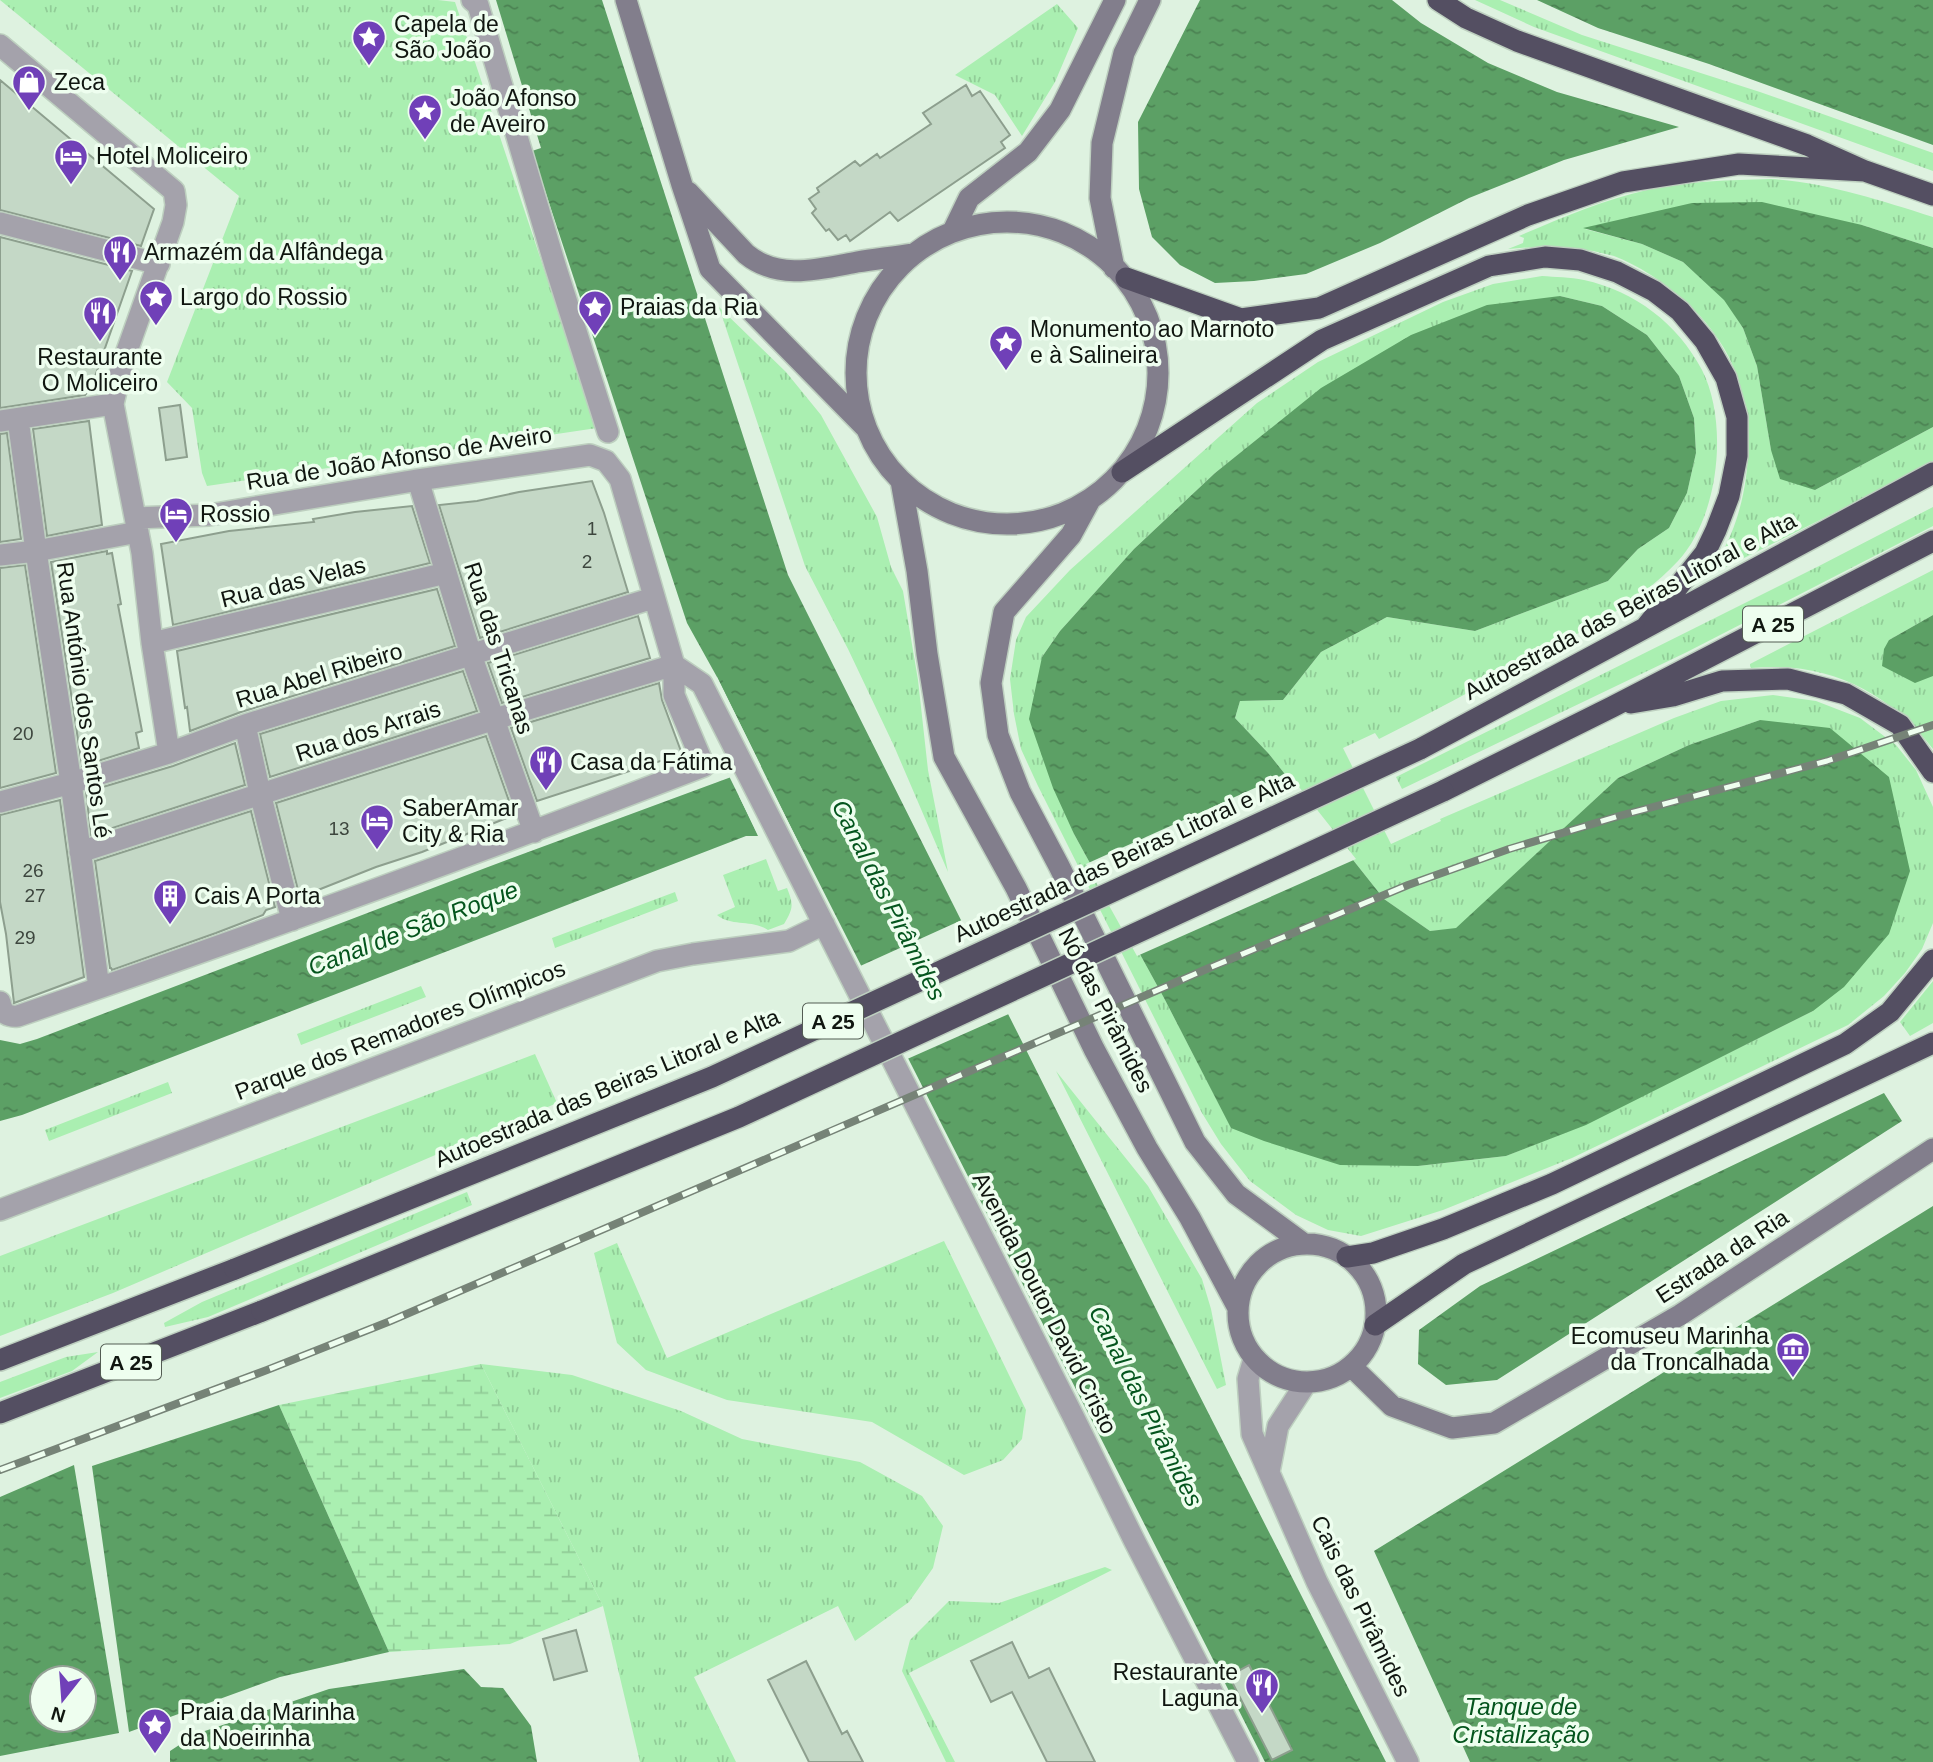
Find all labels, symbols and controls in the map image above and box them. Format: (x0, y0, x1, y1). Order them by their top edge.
place label: Capela de São João (394, 11, 499, 63)
place icon: Capela de São João (350, 18, 388, 67)
shop icon: Zeca (10, 63, 48, 112)
place label: Zeca (54, 69, 105, 95)
place label: João Afonso de Aveiro (450, 85, 577, 137)
place icon: João Afonso de Aveiro (406, 92, 444, 141)
hotel icon: Hotel Moliceiro (52, 137, 90, 186)
place label: Hotel Moliceiro (96, 143, 248, 169)
restaurant icon: Armazém da Alfândega (101, 233, 139, 282)
place label: Armazém da Alfândega (144, 239, 383, 265)
place icon: Largo do Rossio (137, 278, 175, 327)
place label: Largo do Rossio (180, 284, 348, 310)
place icon: Praias da Ria (576, 288, 614, 337)
restaurant icon: Restaurante O Moliceiro (81, 294, 119, 343)
place label: Praias da Ria (620, 294, 758, 320)
place label: Monumento ao Marnoto e à Salineira (1030, 316, 1274, 368)
place icon: Monumento ao Marnoto e à Salineira (987, 323, 1025, 372)
place label: Restaurante O Moliceiro (37, 344, 163, 396)
street label: Rua de João Afonso de Aveiro (244, 421, 554, 495)
hotel icon: Rossio (157, 495, 195, 544)
place label: Rossio (200, 501, 270, 527)
street label: Autoestrada das Beiras Litoral e Alta (1460, 507, 1801, 705)
house number: 1 (587, 518, 597, 539)
street label: Rua das Velas (218, 551, 368, 613)
house number: 2 (582, 551, 592, 572)
street label: Rua das Tricanas (459, 559, 539, 737)
street label: Rua António dos Santos Lé (52, 560, 116, 840)
road number: A 25 (1743, 606, 1803, 642)
street label: Rua Abel Ribeiro (233, 637, 405, 713)
street label: Rua dos Arrais (292, 695, 444, 767)
house number: 20 (12, 723, 34, 744)
restaurant icon: Casa da Fátima (527, 743, 565, 792)
place label: Casa da Fátima (570, 749, 733, 775)
street label: Autoestrada das Beiras Litoral e Alta (950, 767, 1298, 947)
place label: SaberAmar City & Ria (402, 795, 519, 847)
water label: Canal das Pirâmides (827, 795, 951, 1005)
hotel icon: SaberAmar City & Ria (358, 802, 396, 851)
house number: 13 (328, 818, 350, 839)
house number: 26 (22, 860, 44, 881)
water label: Canal de São Roque (304, 875, 522, 981)
building icon: Cais A Porta (151, 877, 189, 926)
place label: Cais A Porta (194, 883, 321, 909)
house number: 27 (24, 885, 46, 906)
street label: Nó das Pirâmides (1053, 923, 1159, 1097)
house number: 29 (14, 927, 36, 948)
street label: Parque dos Remadores Olímpicos (231, 955, 569, 1105)
street label: Autoestrada das Beiras Litoral e Alta (431, 1003, 784, 1173)
road number: A 25 (803, 1004, 863, 1038)
street label: Avenida Doutor David Cristo (968, 1168, 1122, 1438)
street label: Estrada da Ria (1651, 1204, 1793, 1308)
water label: Canal das Pirâmides (1084, 1301, 1208, 1511)
place label: Ecomuseu Marinha da Troncalhada (1571, 1323, 1769, 1375)
museum icon: Ecomuseu Marinha da Troncalhada (1774, 1330, 1812, 1379)
road number: A 25 (101, 1344, 161, 1380)
street label: Cais das Pirâmides (1306, 1511, 1416, 1701)
place label: Restaurante Laguna (1113, 1659, 1238, 1711)
north arrow (28, 1664, 98, 1734)
restaurant icon: Restaurante Laguna (1243, 1666, 1281, 1715)
water label: Tanque de Cristalização (1452, 1693, 1590, 1748)
place label: Praia da Marinha da Noeirinha (180, 1699, 355, 1751)
text: N (49, 1703, 68, 1727)
place icon: Praia da Marinha da Noeirinha (136, 1706, 174, 1755)

